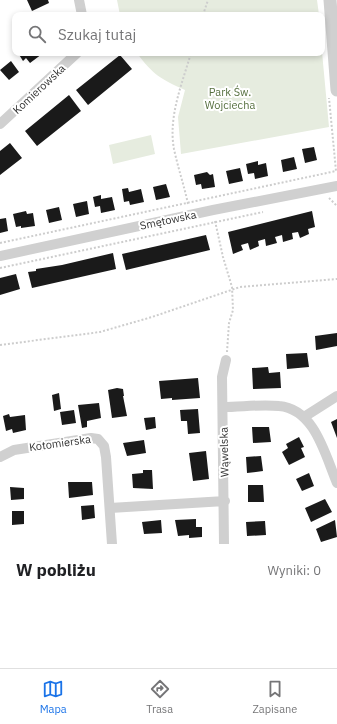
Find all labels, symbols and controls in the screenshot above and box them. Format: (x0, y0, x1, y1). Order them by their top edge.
search box (12, 12, 325, 56)
icon: search (26, 23, 48, 45)
text: Szukaj tutaj (58, 25, 136, 44)
street label: Komierowska (10, 61, 68, 117)
park label: Park Św. Wojciecha (205, 85, 255, 112)
street label: Smętowska (138, 207, 198, 233)
street label: Wąwelska (217, 427, 231, 477)
street label: Kotomierska (28, 432, 92, 454)
text: W pobliżu (16, 559, 96, 581)
text: Wyniki: 0 (268, 562, 321, 579)
tab: Mapa (40, 678, 67, 716)
tab: Trasa (146, 678, 173, 716)
tab: Zapisane (252, 678, 297, 716)

